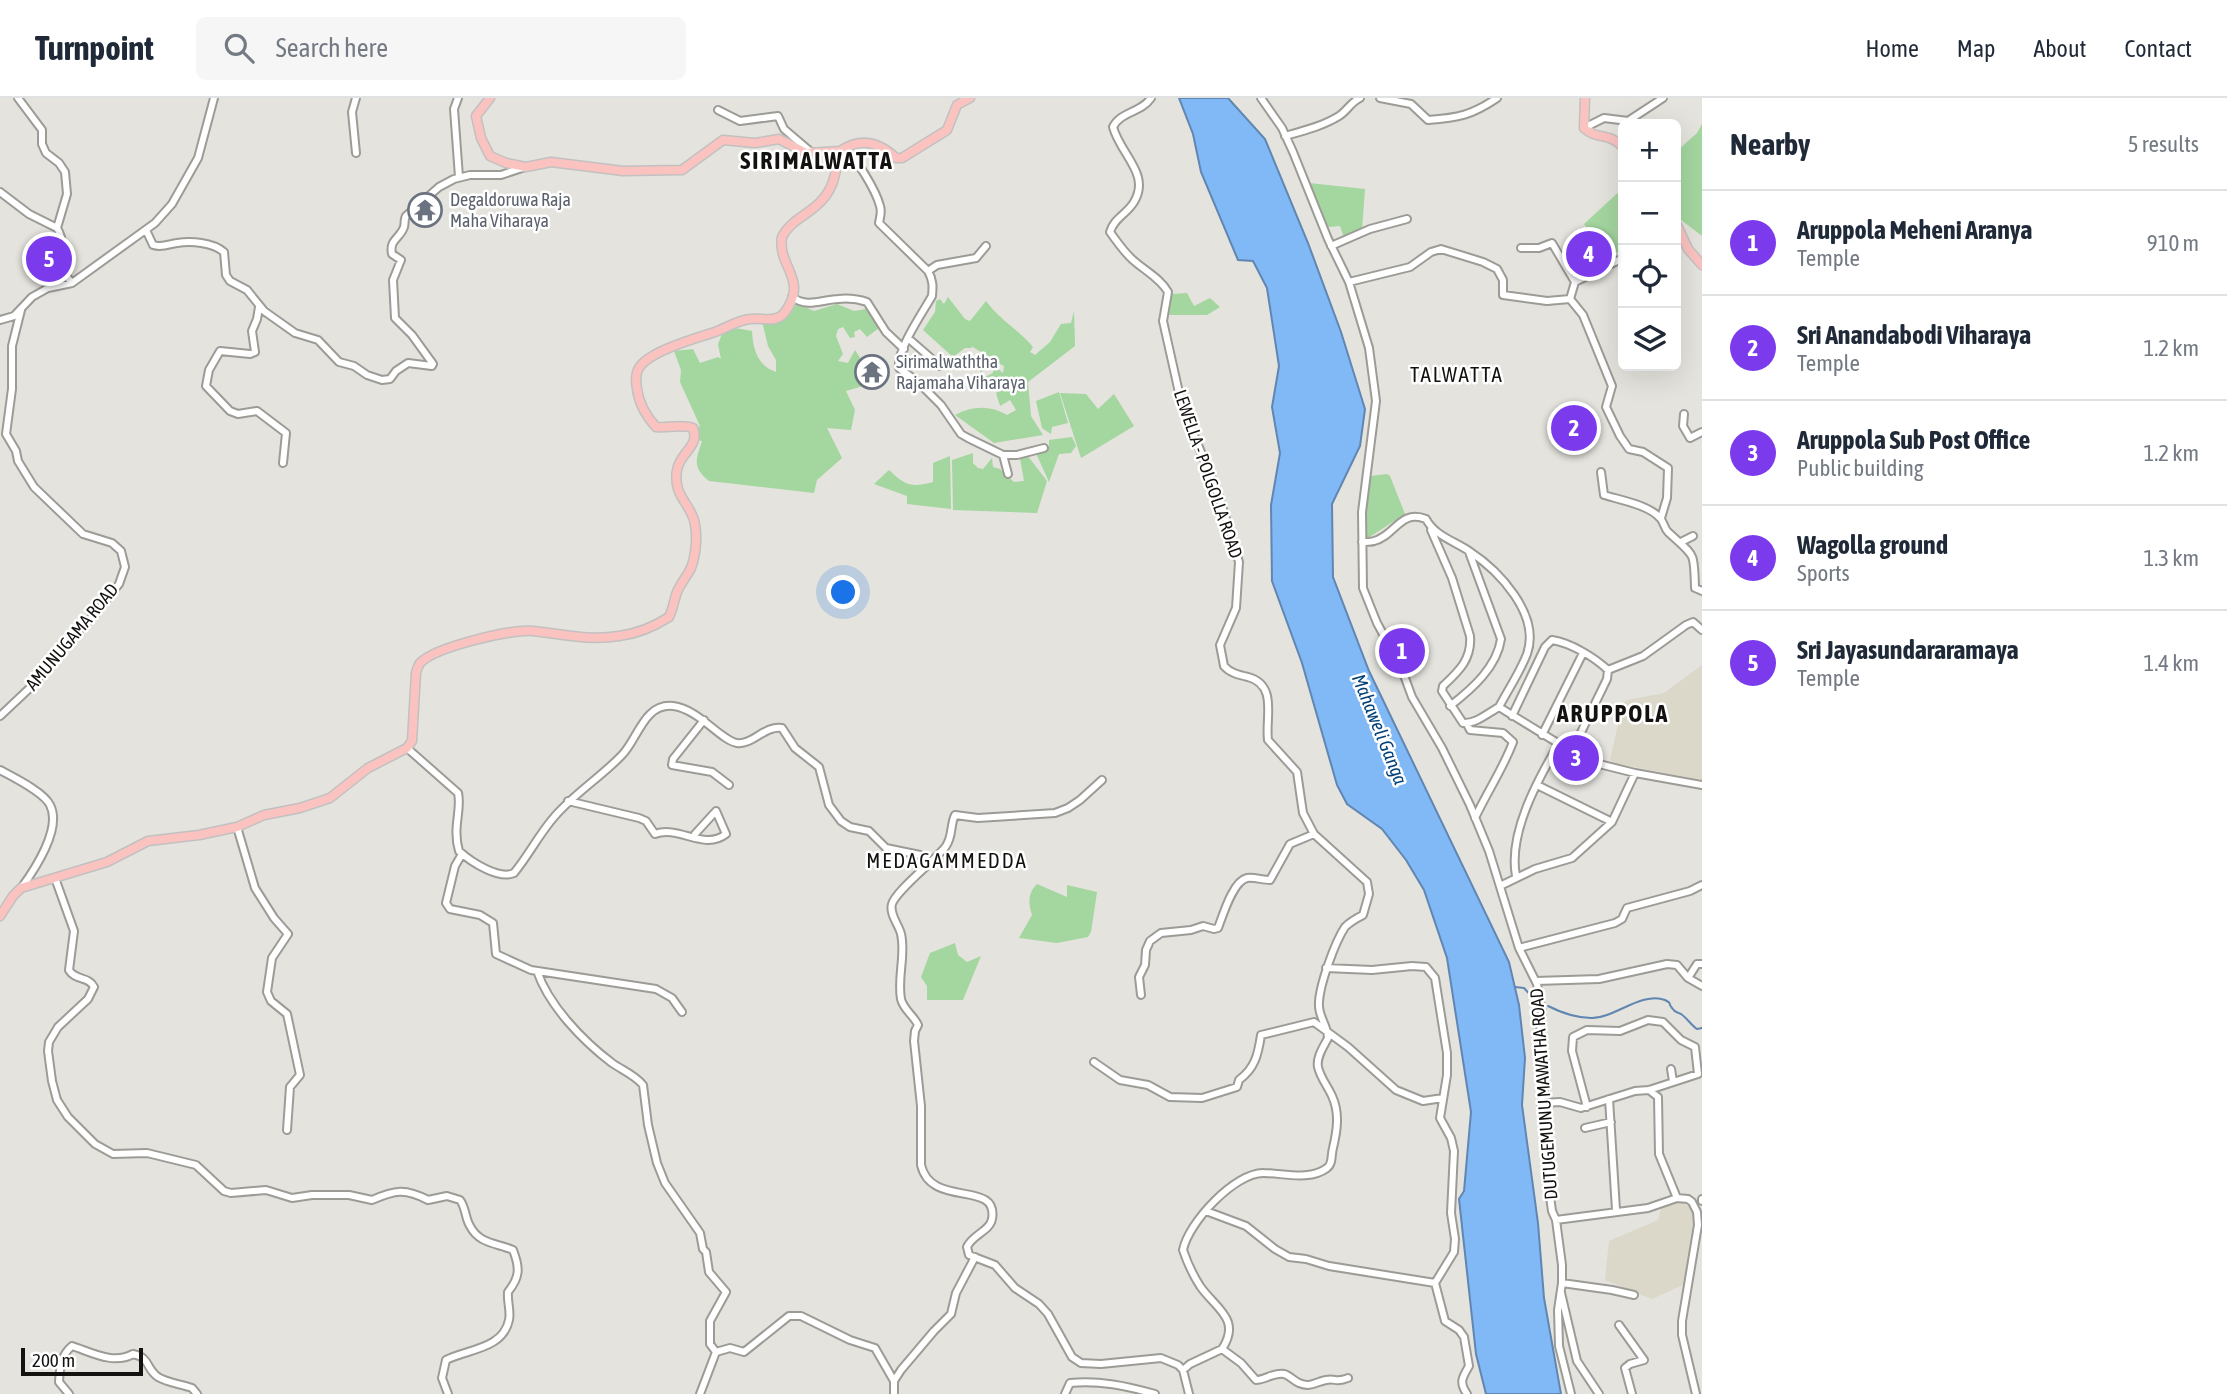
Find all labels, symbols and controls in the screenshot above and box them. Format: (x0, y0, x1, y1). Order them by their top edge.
search box (196, 17, 686, 80)
text: Turnpoint (35, 29, 154, 67)
icon: search (220, 29, 258, 67)
text: Search here (276, 33, 388, 63)
text: Home (1865, 35, 1919, 62)
text: Map (1957, 35, 1995, 62)
text: About (2033, 35, 2086, 62)
text: Contact (2124, 35, 2192, 62)
map controls (1618, 119, 1681, 371)
button: + (1618, 119, 1681, 182)
text: Nearby (1730, 127, 1810, 161)
text: 5 results (2128, 131, 2199, 157)
district label: SIRIMALWATTA (740, 147, 894, 174)
button: − (1618, 182, 1681, 245)
place label: Degaldoruwa Raja Maha Viharaya (450, 189, 571, 231)
temple icon: Degaldoruwa Raja Maha Viharaya (406, 191, 444, 229)
text: Aruppola Meheni Aranya (1797, 215, 2032, 245)
pin: 4 (1566, 228, 1612, 280)
text: 1 (1748, 230, 1758, 256)
text: 910 m (2147, 230, 2199, 256)
pin: 5 (26, 233, 72, 285)
button: locate (1618, 245, 1681, 308)
text: Temple (1797, 245, 1860, 271)
button: layers (1618, 308, 1681, 371)
text: Sri Anandabodi Viharaya (1797, 320, 2031, 350)
text: 2 (1748, 335, 1758, 361)
text: 1.2 km (2143, 335, 2199, 361)
text: Temple (1797, 350, 1860, 376)
place label: Sirimalwaththa Rajamaha Viharaya (896, 351, 1026, 393)
temple icon: Sirimalwaththa Rajamaha Viharaya (853, 353, 891, 391)
district label: TALWATTA (1410, 362, 1504, 386)
street label: LEWELLA - POLGOLLA ROAD (1170, 387, 1247, 561)
pin: 2 (1551, 402, 1597, 454)
text: Aruppola Sub Post Office (1797, 425, 2030, 455)
text: 3 (1748, 440, 1758, 466)
text: 1.2 km (2143, 440, 2199, 466)
text: Public building (1797, 455, 1924, 481)
text: Wagolla ground (1797, 530, 1948, 560)
text: 4 (1748, 545, 1758, 571)
text: 1.3 km (2143, 545, 2199, 571)
text: Sports (1797, 560, 1850, 586)
your location (826, 575, 860, 609)
street label: AMUNUGAMA ROAD (21, 579, 122, 694)
pin: 1 (1379, 625, 1425, 677)
text: Sri Jayasundararamaya (1797, 635, 2019, 665)
text: 5 (1748, 650, 1758, 676)
text: 1.4 km (2143, 650, 2199, 676)
text: Temple (1797, 665, 1860, 691)
water label: Mahaweli Ganga (1348, 671, 1412, 787)
district label: ARUPPOLA (1556, 700, 1669, 727)
pin: 3 (1553, 732, 1599, 784)
district label: MEDAGAMMEDDA (866, 848, 1028, 872)
street label: DUTUGEMUNU MAWATHA ROAD (1526, 988, 1561, 1201)
scale bar (21, 1345, 144, 1377)
text: 200 m (32, 1349, 75, 1371)

